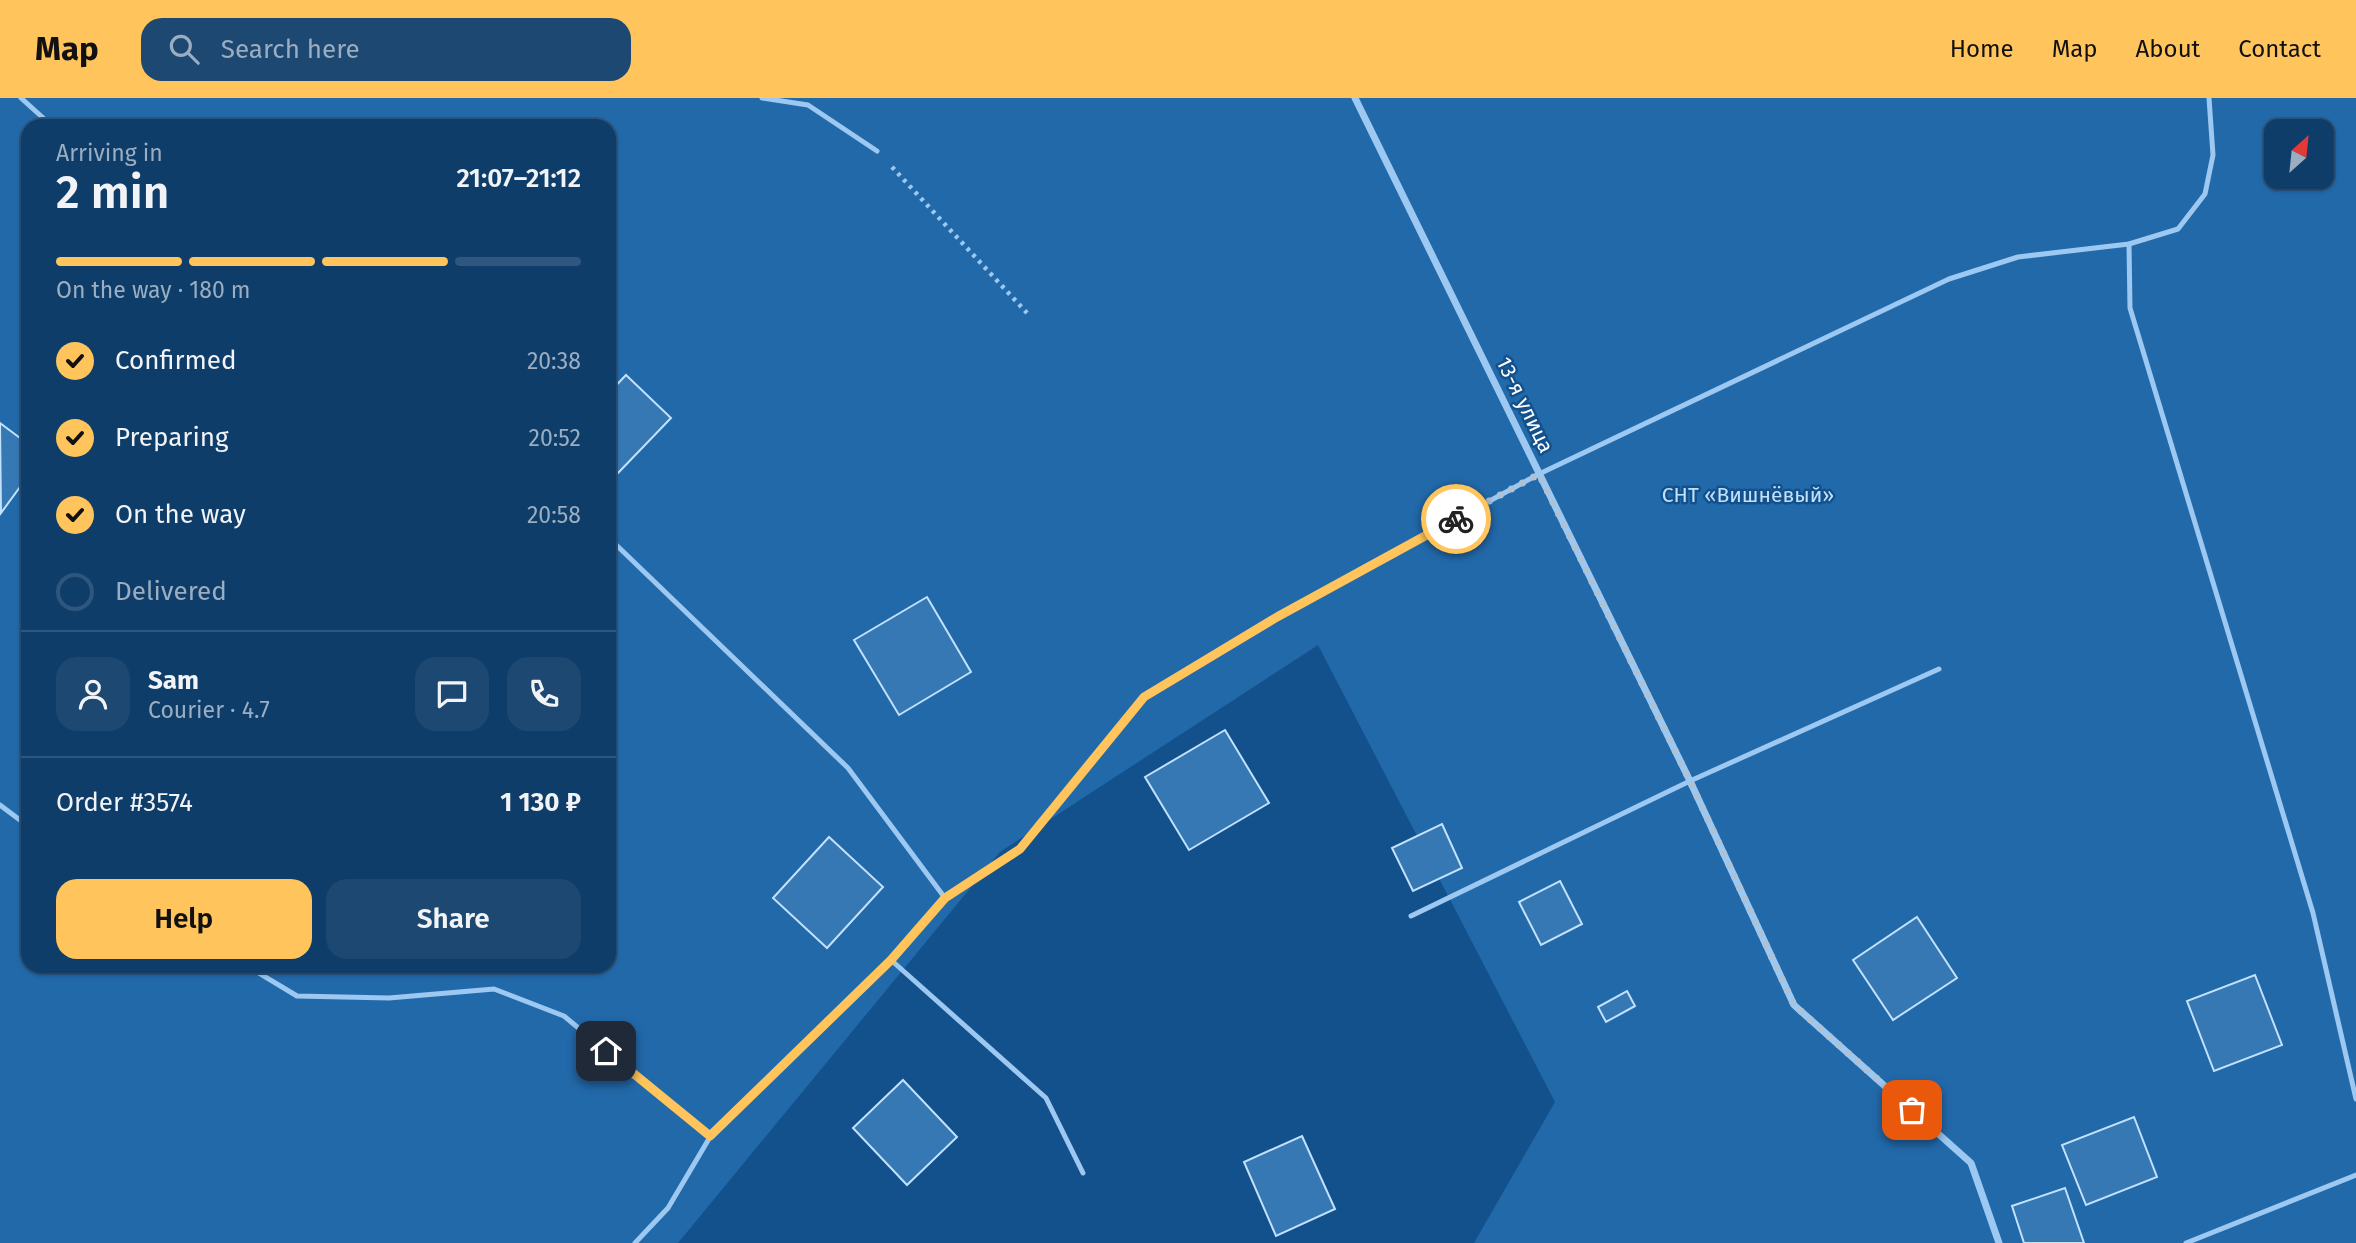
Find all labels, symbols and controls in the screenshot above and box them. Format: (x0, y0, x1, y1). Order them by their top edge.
search box (141, 18, 631, 81)
text: Map (35, 29, 99, 69)
icon: search (165, 30, 203, 68)
text: Search here (221, 34, 360, 65)
text: Home (1950, 35, 2014, 63)
text: Map (2052, 35, 2098, 63)
text: About (2136, 35, 2200, 63)
text: Contact (2238, 35, 2321, 63)
north arrow (2264, 119, 2334, 189)
map controls (2264, 119, 2334, 189)
text: Arriving in (56, 139, 163, 167)
text: 21:07–21:12 (456, 163, 581, 194)
text: 2 min (56, 165, 169, 220)
text: On the way · 180 m (56, 276, 251, 304)
icon: check (56, 342, 94, 380)
text: Confirmed (115, 345, 236, 376)
text: 20:38 (527, 347, 581, 375)
street label: 13-я улица (1491, 353, 1559, 457)
icon: check (56, 419, 94, 457)
text: Preparing (115, 422, 228, 453)
text: 20:52 (529, 424, 581, 452)
park label: СНТ «Вишнёвый» (1662, 482, 1834, 508)
courier (1421, 484, 1491, 554)
icon: check (56, 496, 94, 534)
text: On the way (115, 499, 246, 530)
icon: bike (1437, 500, 1475, 538)
text: 20:58 (527, 501, 581, 529)
text: Delivered (115, 576, 227, 607)
button: person (56, 657, 130, 731)
button: chat (415, 657, 489, 731)
button: phone (507, 657, 581, 731)
text: Sam (148, 665, 199, 696)
text: Courier · 4.7 (148, 696, 270, 724)
text: Order #3574 (56, 787, 193, 818)
text: 1 130 ₽ (500, 787, 581, 818)
button: Help (56, 879, 312, 959)
button: Share (326, 879, 581, 959)
pin (576, 1021, 636, 1081)
icon: home (587, 1032, 625, 1070)
pin (1882, 1080, 1942, 1140)
icon: bag (1893, 1091, 1931, 1129)

